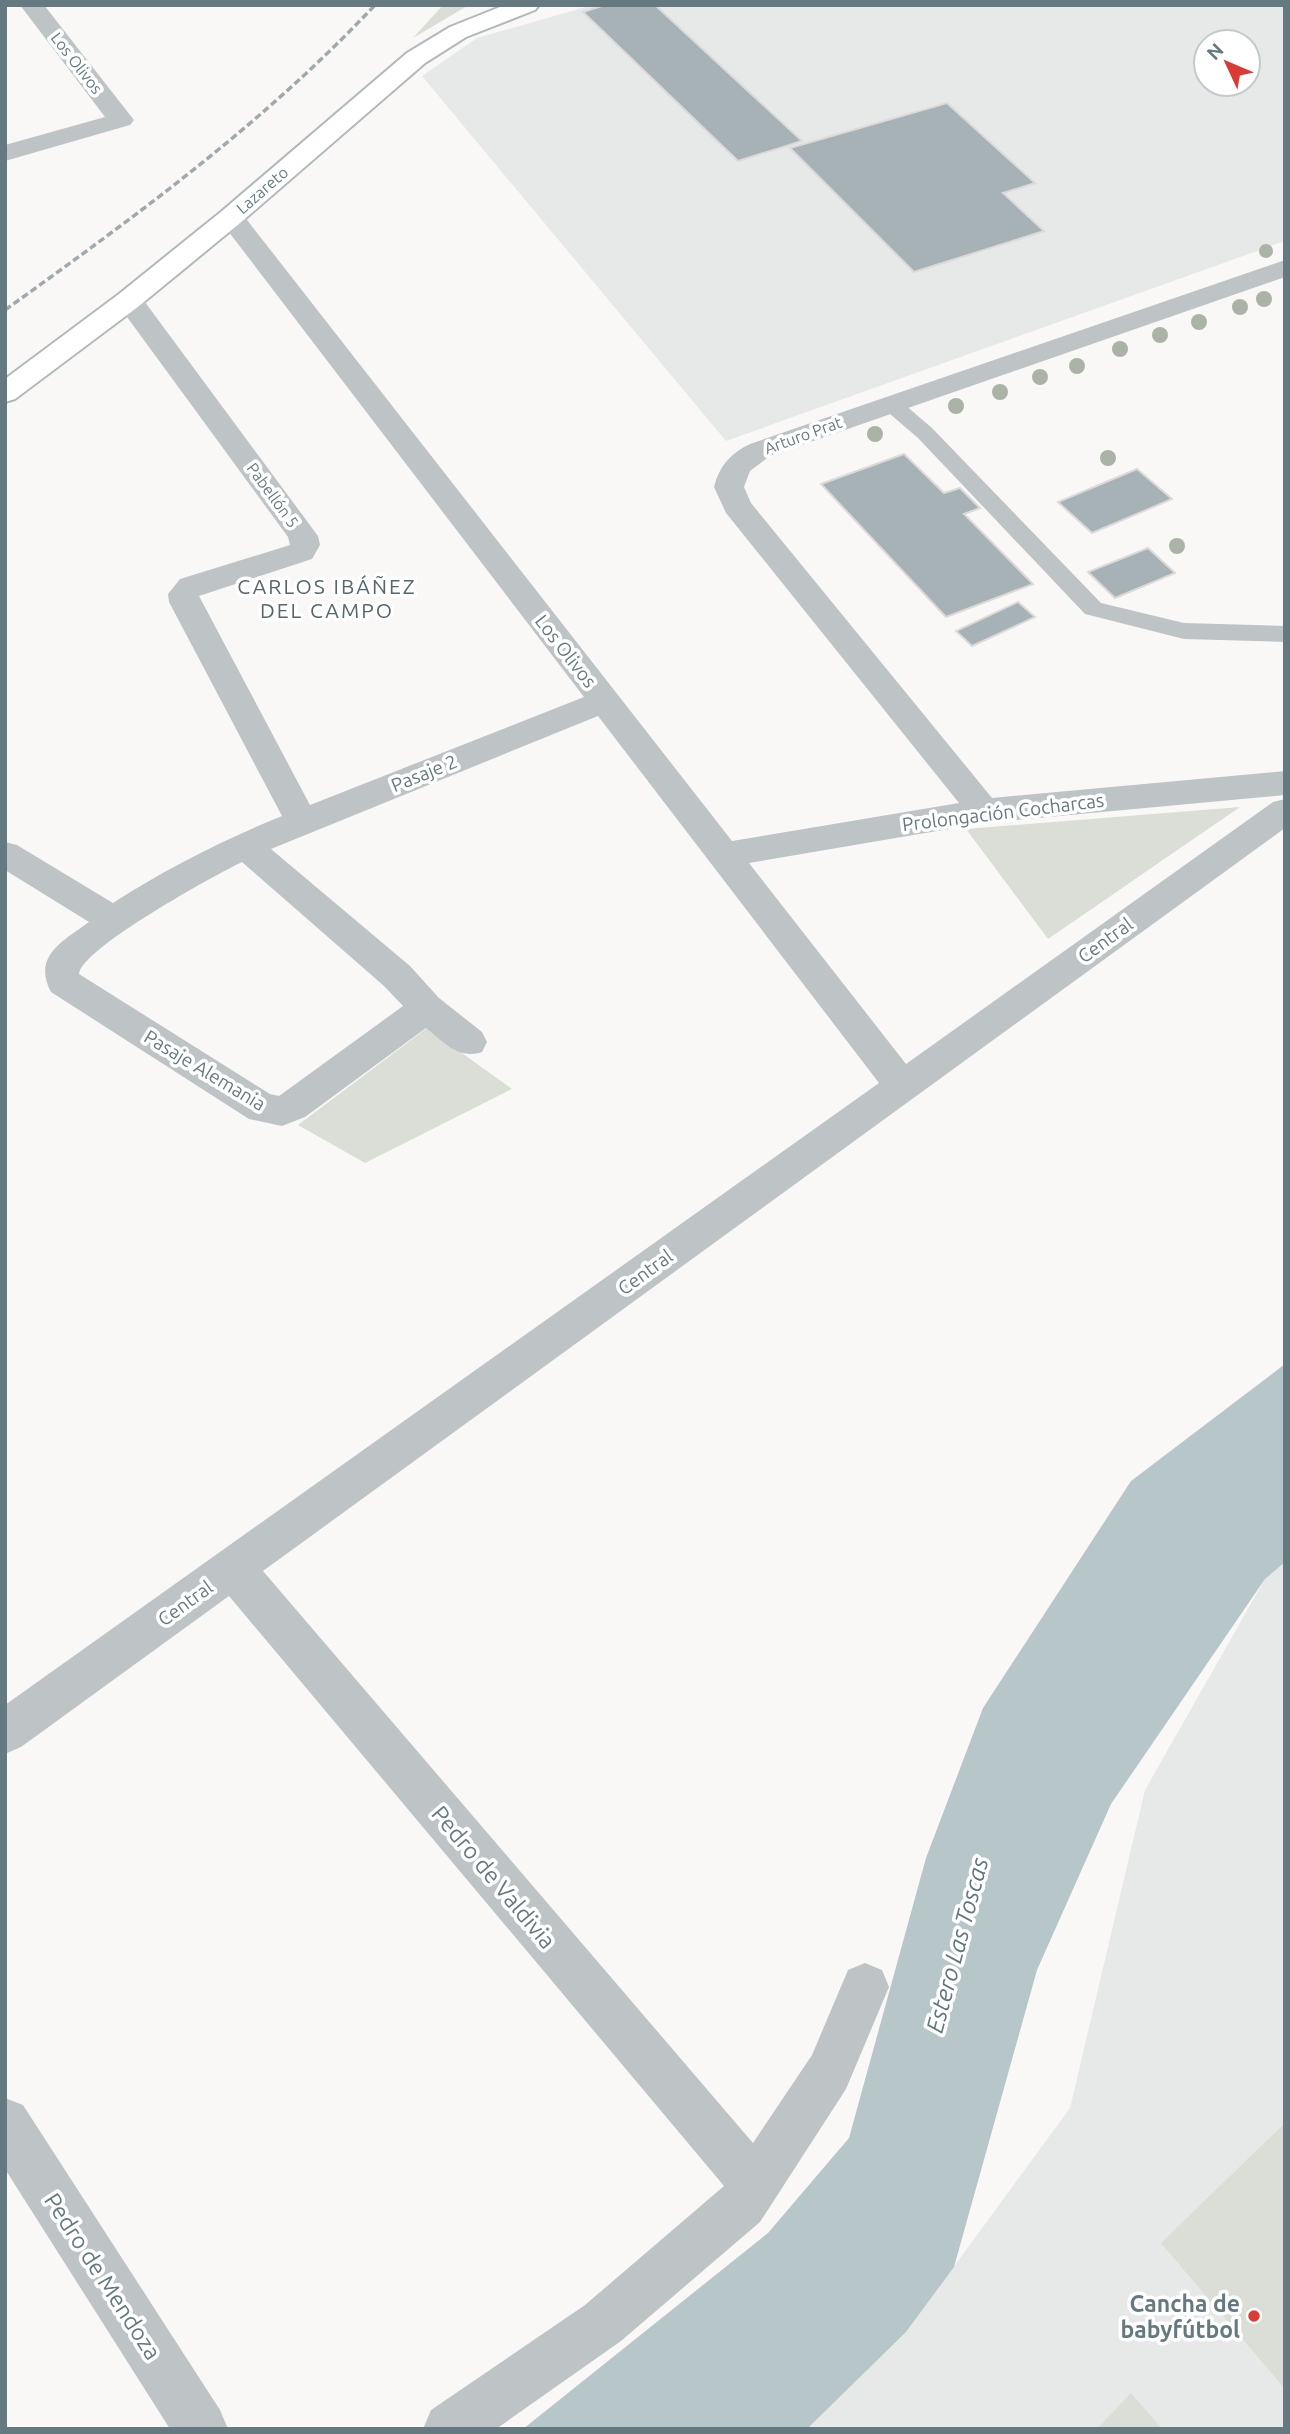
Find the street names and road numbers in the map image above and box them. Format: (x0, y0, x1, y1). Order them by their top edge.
street label: Los Olivos (48, 29, 106, 97)
street label: Lazareto (233, 163, 291, 217)
street label: Arturo Prat (762, 412, 845, 457)
street label: Pabellón 5 (244, 459, 302, 531)
street label: Los Olivos (531, 610, 601, 692)
street label: Pasaje 2 (388, 750, 460, 796)
street label: Prolongación Cocharcas (901, 789, 1105, 835)
street label: Central (1073, 913, 1137, 967)
street label: Pasaje Alemania (140, 1025, 270, 1115)
street label: Central (613, 1245, 677, 1299)
street label: Central (153, 1576, 217, 1630)
street label: Pedro de Valdivia (427, 1801, 561, 1953)
street label: Pedro de Mendoza (40, 2188, 166, 2364)

